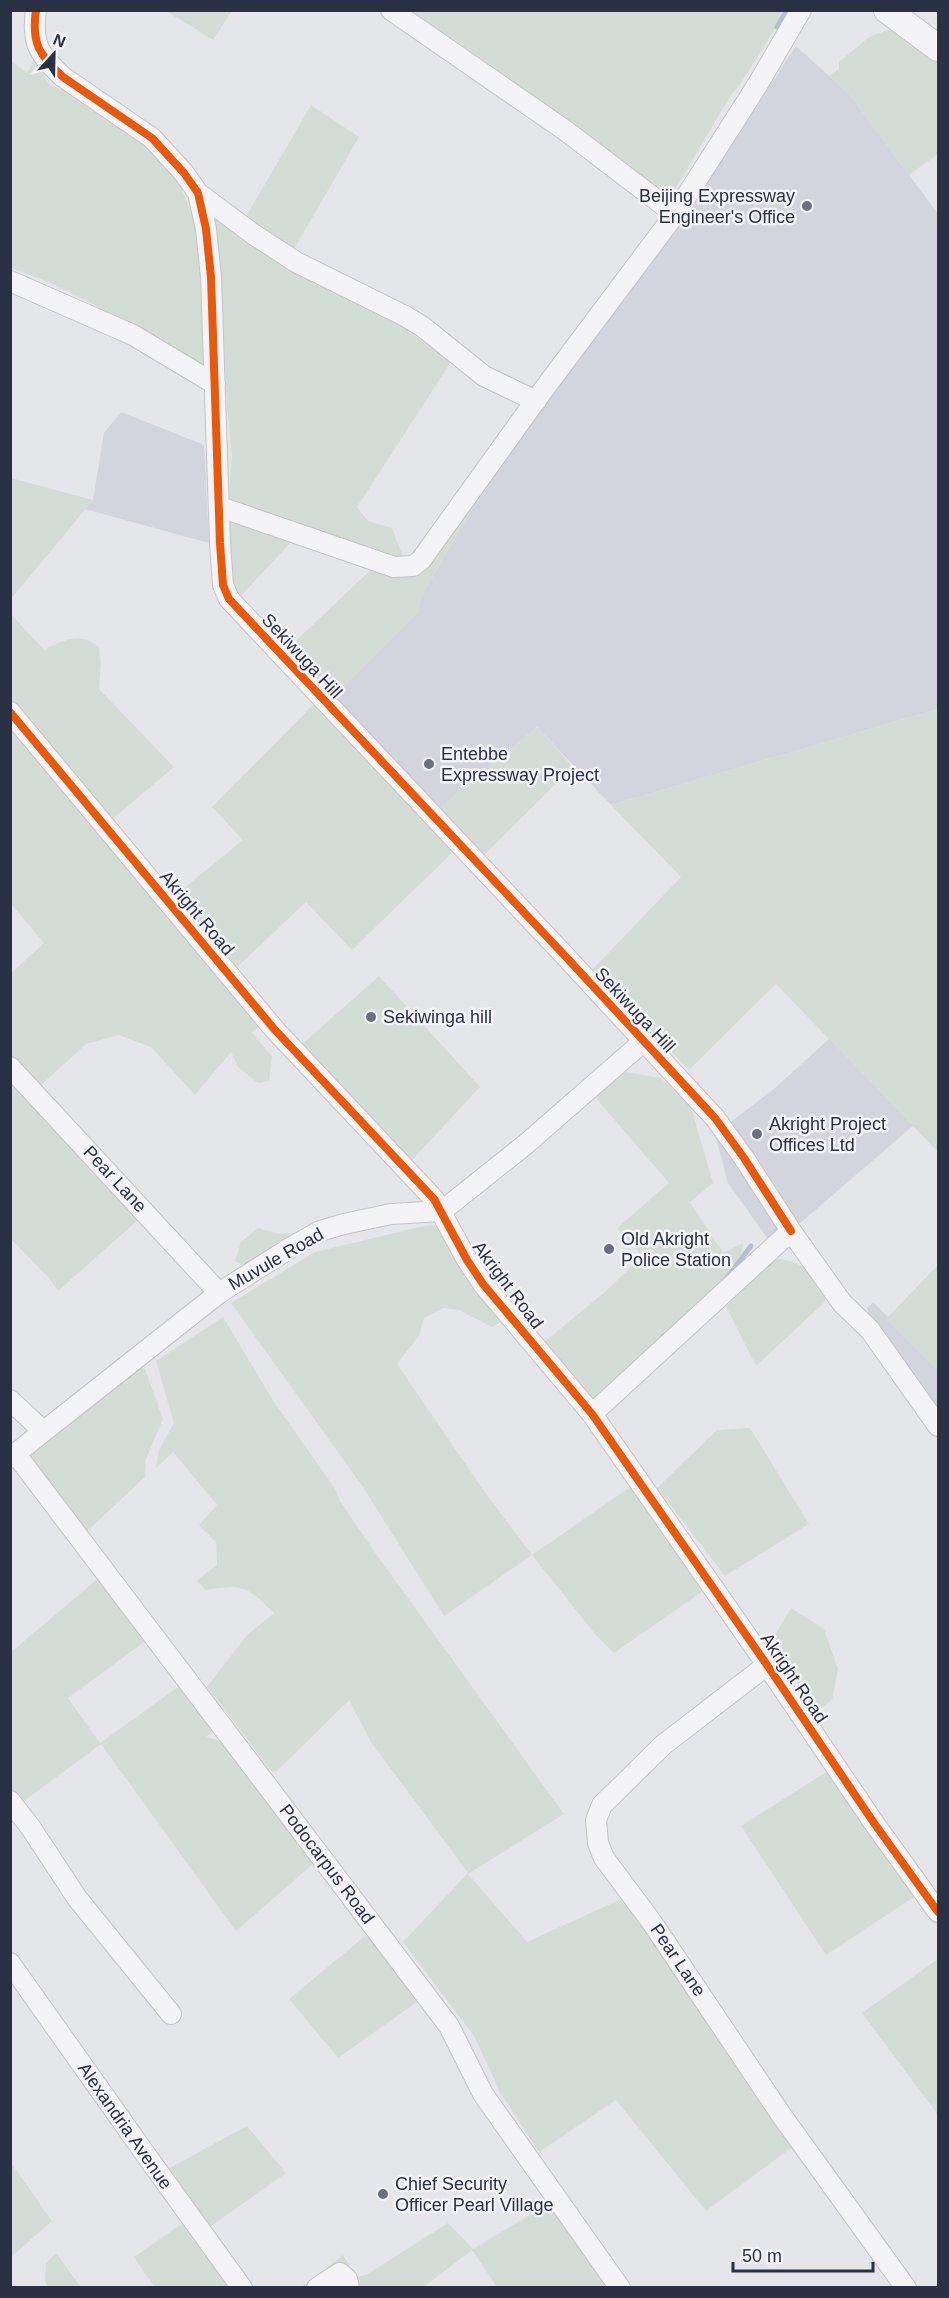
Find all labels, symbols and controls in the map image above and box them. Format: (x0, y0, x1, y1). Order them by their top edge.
north arrow (24, 24, 84, 84)
text: N (51, 31, 68, 51)
place label: Beijing Expressway Engineer's Office (639, 186, 795, 227)
marker: Beijing Expressway Engineer's Office (800, 199, 814, 213)
street label: Sekiwuga Hill (258, 610, 346, 702)
place label: Entebbe Expressway Project (441, 744, 599, 785)
marker: Entebbe Expressway Project (422, 757, 436, 771)
street label: Akright Road (156, 867, 238, 959)
street label: Sekiwuga Hill (591, 964, 679, 1056)
place label: Sekiwinga hill (383, 1007, 492, 1027)
marker: Sekiwinga hill (364, 1010, 378, 1024)
place label: Akright Project Offices Ltd (769, 1114, 886, 1155)
marker: Akright Project Offices Ltd (750, 1127, 764, 1141)
street label: Pear Lane (79, 1142, 151, 1216)
street label: Muvule Road (225, 1224, 327, 1294)
place label: Old Akright Police Station (621, 1229, 731, 1270)
street label: Akright Road (469, 1237, 547, 1333)
marker: Old Akright Police Station (602, 1242, 616, 1256)
street label: Akright Road (757, 1629, 831, 1727)
street label: Podocarpus Road (276, 1800, 378, 1928)
street label: Pear Lane (646, 1920, 710, 2000)
street label: Alexandria Avenue (74, 2059, 176, 2193)
place label: Chief Security Officer Pearl Village (395, 2174, 553, 2215)
marker: Chief Security Officer Pearl Village (376, 2187, 390, 2201)
scale bar (733, 2235, 872, 2273)
text: 50 m (742, 2246, 782, 2266)

